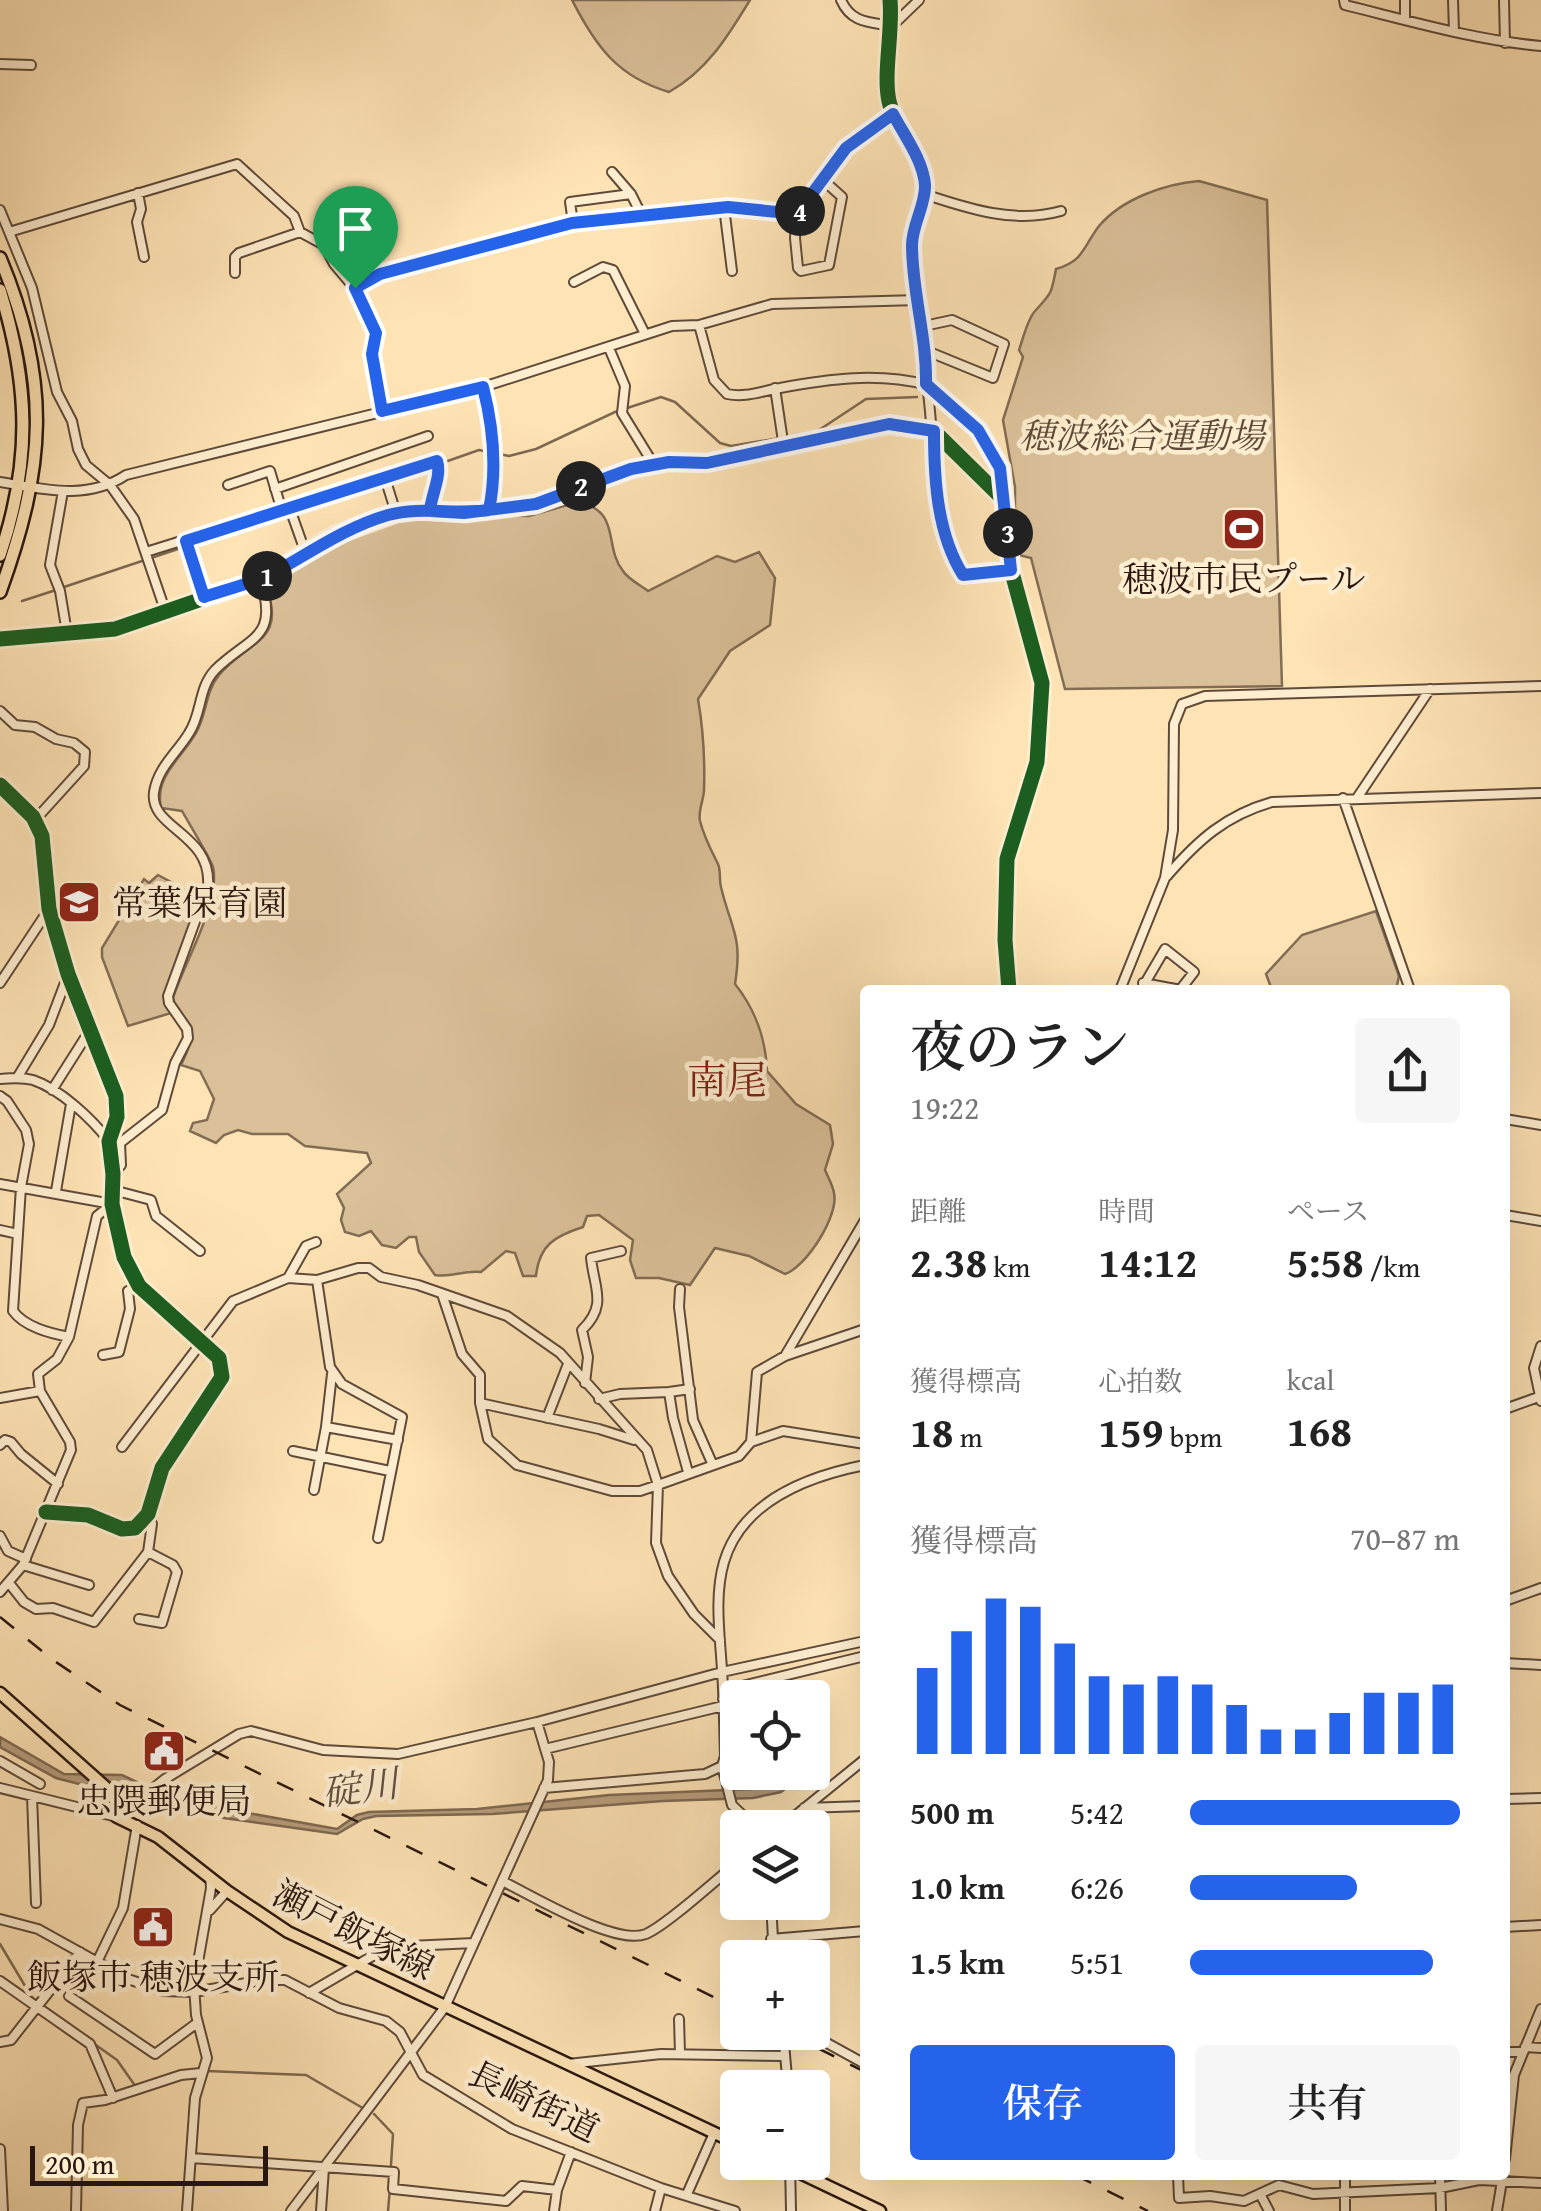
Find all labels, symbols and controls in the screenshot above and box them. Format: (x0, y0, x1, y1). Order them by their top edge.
pin (313, 186, 398, 289)
pin: 4 (775, 186, 825, 236)
text: 4 (793, 190, 807, 231)
icon: arrive (328, 201, 383, 256)
park label: 穂波総合運動場 (1019, 410, 1267, 461)
pin: 2 (556, 461, 606, 511)
text: 2 (574, 465, 588, 506)
sports icon: 穂波市民プール (1221, 506, 1267, 552)
pin: 3 (983, 508, 1033, 558)
text: 3 (1001, 512, 1015, 553)
pin: 1 (242, 551, 292, 601)
place label: 穂波市民プール (1122, 553, 1366, 604)
text: 1 (260, 555, 274, 596)
place label: 常葉保育園 (112, 877, 287, 928)
school or university icon: 常葉保育園 (56, 879, 102, 925)
text: 夜のラン (910, 1006, 1130, 1086)
button: share (1355, 1018, 1460, 1123)
district label: 南尾 (687, 1050, 767, 1109)
text: 19:22 (910, 1084, 979, 1131)
text: 距離 (910, 1190, 966, 1231)
text: 時間 (1098, 1190, 1154, 1231)
text: ペース (1287, 1190, 1369, 1231)
text: 2.38 (910, 1231, 987, 1292)
text: 14:12 (1098, 1231, 1197, 1292)
text: 5:58 (1287, 1231, 1364, 1292)
text: km (987, 1246, 1030, 1287)
text: /km (1364, 1246, 1420, 1287)
text: kcal (1287, 1359, 1334, 1400)
text: 獲得標高 (910, 1360, 1022, 1401)
text: 心拍数 (1098, 1360, 1182, 1401)
text: 168 (1287, 1400, 1352, 1461)
text: 18 (910, 1401, 954, 1462)
text: 159 (1098, 1401, 1164, 1462)
text: m (954, 1416, 983, 1457)
text: bpm (1164, 1416, 1222, 1457)
text: 70–87 m (1350, 1515, 1460, 1562)
text: 獲得標高 (910, 1517, 1038, 1564)
map controls (720, 1680, 830, 2180)
button: locate (720, 1680, 830, 1790)
public building icon: 忠隈郵便局 (141, 1728, 187, 1774)
water label: 碇川 (318, 1753, 405, 1820)
place label: 忠隈郵便局 (76, 1775, 252, 1826)
text: 500 m (910, 1789, 994, 1836)
text: 5:42 (1070, 1789, 1124, 1836)
button: layers (720, 1810, 830, 1920)
text: 1.0 km (910, 1864, 1005, 1911)
text: 6:26 (1070, 1864, 1124, 1911)
street label: 瀬戸飯塚線 (264, 1868, 444, 1992)
public building icon: 飯塚市 穂波支所 (130, 1904, 176, 1950)
text: 1.5 km (910, 1939, 1005, 1986)
text: 5:51 (1070, 1939, 1124, 1986)
button: + (720, 1940, 830, 2050)
place label: 飯塚市 穂波支所 (27, 1951, 279, 2002)
button: 保存 (910, 2045, 1175, 2160)
button: 共有 (1195, 2045, 1460, 2160)
street label: 長崎街道 (460, 2047, 608, 2155)
button: − (720, 2070, 830, 2180)
scale bar (30, 2141, 268, 2186)
text: 200 m (45, 2143, 114, 2184)

